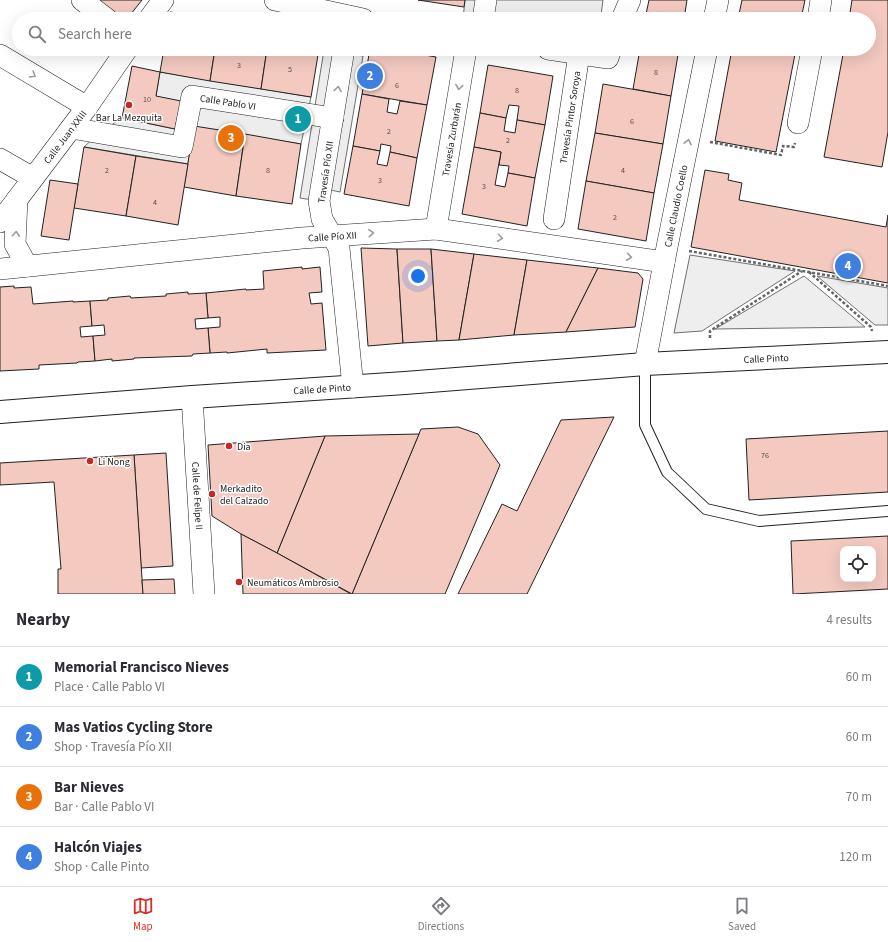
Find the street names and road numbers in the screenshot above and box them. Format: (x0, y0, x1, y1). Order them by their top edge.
street label: Travesía Pintor Soroya (557, 70, 584, 165)
street label: Calle Pablo VI (199, 91, 257, 114)
street label: Travesía Zurbarán (439, 101, 465, 177)
street label: Calle Juan XXIII (41, 108, 90, 167)
street label: Travesía Pío XII (315, 140, 337, 204)
street label: Calle Claudio Coello (661, 164, 691, 249)
street label: Calle Pío XII (308, 228, 357, 246)
street label: Calle Pinto (743, 351, 789, 367)
street label: Calle de Pinto (293, 381, 351, 398)
street label: Calle de Felipe II (188, 462, 206, 530)

